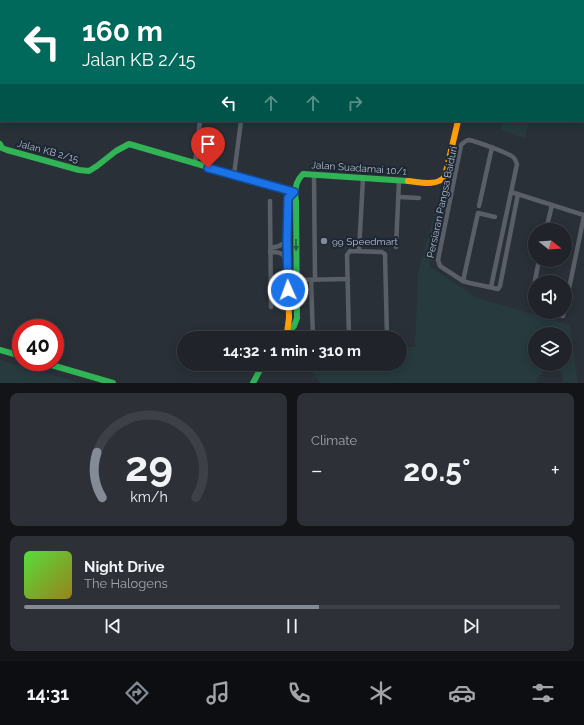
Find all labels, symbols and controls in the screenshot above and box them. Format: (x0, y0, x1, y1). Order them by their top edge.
text: 160 m (82, 15, 163, 48)
icon: left (16, 16, 68, 68)
text: Jalan KB 2/15 (82, 49, 196, 70)
icon: left (218, 92, 240, 114)
icon: ahead (260, 92, 282, 114)
icon: ahead (302, 92, 324, 114)
icon: right (344, 92, 366, 114)
pin (191, 127, 225, 168)
icon: arrive (197, 133, 219, 155)
street label: Jalan KB 2/15 (16, 138, 80, 165)
street label: Persiaran Pangsa Baiduri (425, 145, 459, 259)
street label: Jalan Suadamai 10/1 (311, 159, 408, 177)
north arrow (528, 223, 572, 267)
map controls (528, 223, 572, 371)
marker: 99 Speedmart (319, 236, 329, 246)
place label: 99 Speedmart (332, 236, 399, 247)
one-way arrow (293, 239, 299, 252)
position arrow (267, 269, 309, 311)
button: sound (528, 275, 572, 319)
speed limit sign: 40 (12, 319, 64, 371)
button: layers (528, 327, 572, 371)
text: 14:32 · 1 min · 310 m (223, 342, 361, 360)
text: Climate (311, 433, 357, 448)
text: 29 (125, 441, 172, 490)
text: 20.5° (403, 453, 470, 488)
text: − (311, 457, 323, 483)
text: + (551, 457, 560, 483)
text: km/h (130, 488, 167, 504)
text: Night Drive (84, 558, 164, 576)
text: The Halogens (84, 576, 168, 591)
icon: previous (102, 615, 124, 637)
icon: pause (281, 615, 303, 637)
icon: next (460, 615, 482, 637)
icon: directions (123, 679, 151, 707)
icon: music (204, 679, 232, 707)
icon: phone (285, 679, 313, 707)
icon: climate (367, 679, 395, 707)
icon: car (448, 679, 476, 707)
icon: filters (529, 679, 557, 707)
text: 14:31 (27, 683, 69, 704)

